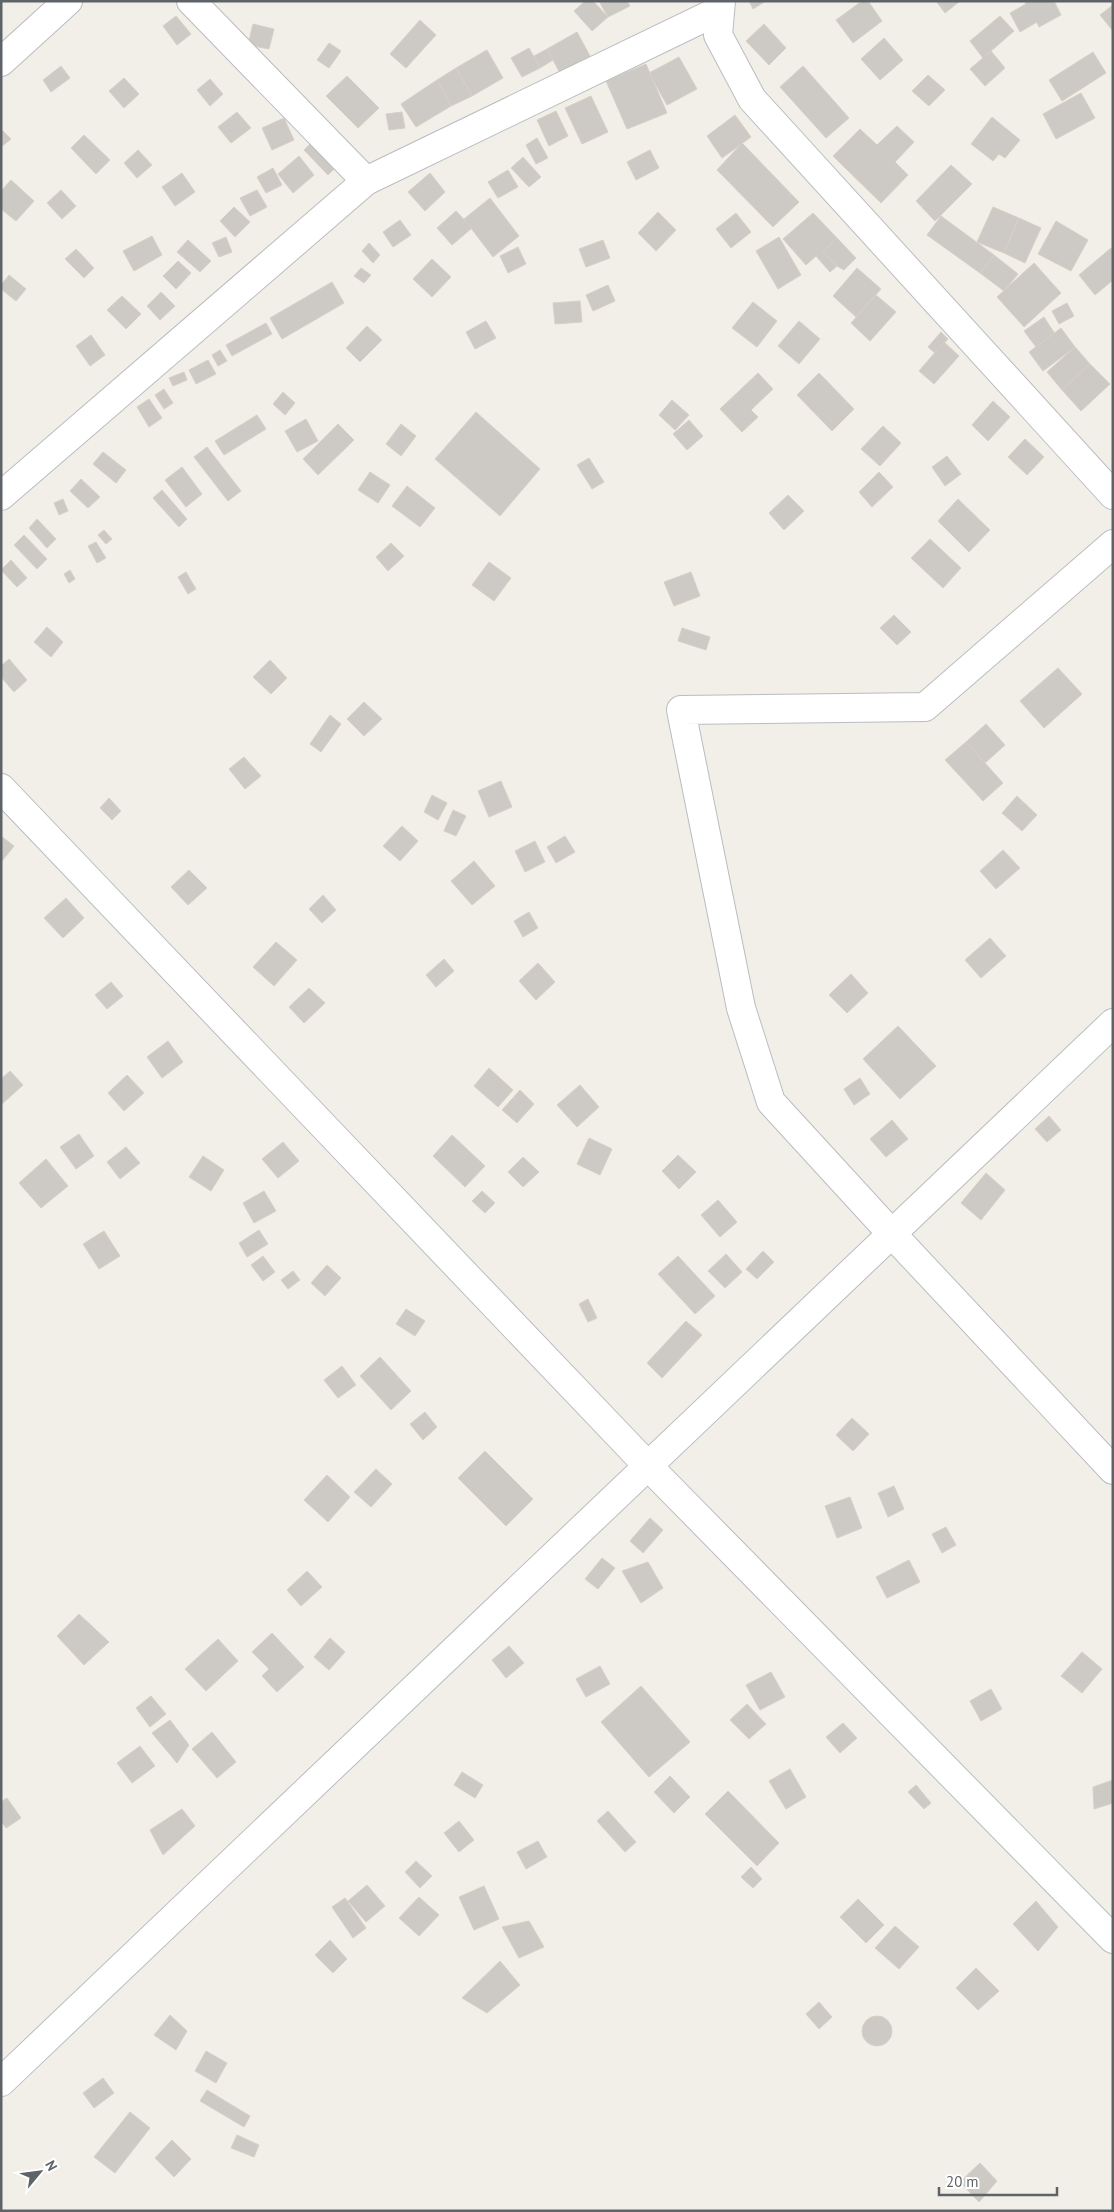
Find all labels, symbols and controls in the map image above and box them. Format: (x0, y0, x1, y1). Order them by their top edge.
north arrow (15, 2147, 65, 2197)
text: N (41, 2157, 61, 2174)
scale bar (939, 2164, 1056, 2196)
text: 20 m (946, 2172, 979, 2191)

